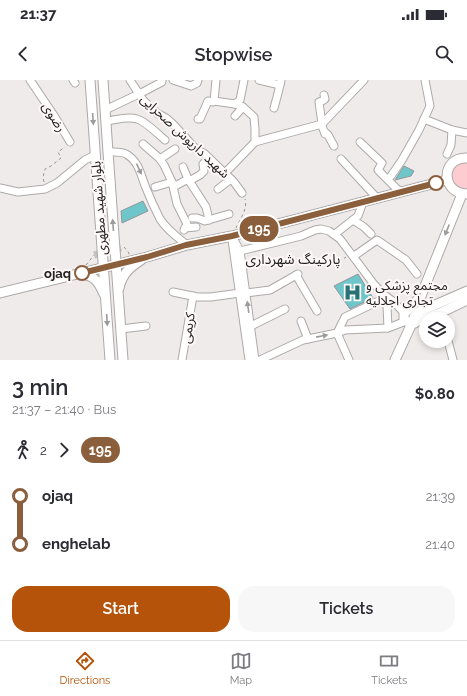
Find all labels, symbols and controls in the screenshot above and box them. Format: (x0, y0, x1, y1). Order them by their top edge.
text: 21:37 (20, 5, 56, 23)
icon: back (12, 43, 34, 65)
icon: search (433, 43, 455, 65)
text: Stopwise (195, 44, 272, 65)
street label: شهید داریوش صحرایی (137, 91, 233, 182)
street label: رضوی (38, 99, 69, 135)
one-way arrow (89, 113, 96, 125)
street label: بلوار شهید مطهری (88, 160, 111, 256)
one-way arrow (136, 164, 142, 176)
unlabelled marker (428, 175, 444, 191)
line badge: 195 (236, 216, 282, 242)
one-way arrow (110, 219, 117, 232)
text: 195 (248, 221, 270, 237)
one-way arrow (444, 225, 450, 237)
district label: پارکینگ شهرداری (246, 251, 340, 269)
marker: ojaq (74, 265, 90, 281)
place label: ojaq (44, 266, 71, 281)
place label: مجتمع پزشکی و تجاری اجلالیه (366, 278, 448, 309)
hospital icon: مجتمع پزشکی و تجاری اجلالیه (343, 282, 363, 302)
one-way arrow (245, 301, 251, 314)
street label: کریمی (178, 311, 199, 345)
map controls (419, 312, 455, 348)
button: layers (419, 312, 455, 348)
one-way arrow (104, 314, 111, 326)
one-way arrow (316, 332, 329, 338)
text: 3 min (12, 374, 68, 400)
text: $0.80 (415, 385, 455, 403)
text: 21:37 – 21:40 · Bus (12, 402, 116, 417)
icon: walk (12, 439, 34, 461)
icon: forward (53, 439, 75, 461)
text: 195 (89, 442, 112, 458)
text: 2 (40, 443, 47, 458)
text: ojaq (42, 487, 73, 505)
text: 21:39 (426, 489, 455, 504)
text: enghelab (42, 535, 110, 553)
text: 21:40 (425, 537, 455, 552)
button: Start (12, 586, 230, 632)
button: Tickets (238, 586, 455, 632)
tab: Directions (60, 650, 110, 687)
tab: Map (230, 650, 252, 687)
tab: Tickets (371, 650, 407, 687)

